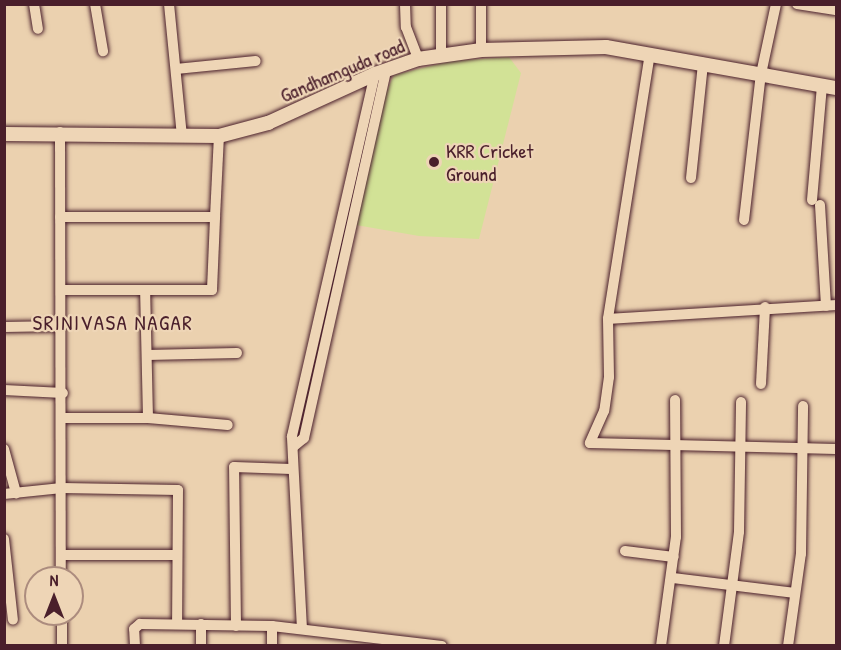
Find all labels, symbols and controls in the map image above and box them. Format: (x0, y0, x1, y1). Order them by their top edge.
street label: Gandhamguda road (276, 33, 408, 107)
place label: KRR Cricket Ground (446, 138, 533, 185)
marker: KRR Cricket Ground (427, 155, 441, 169)
district label: SRINIVASA NAGAR (33, 310, 193, 336)
north arrow (24, 566, 84, 626)
text: N (50, 569, 58, 591)

